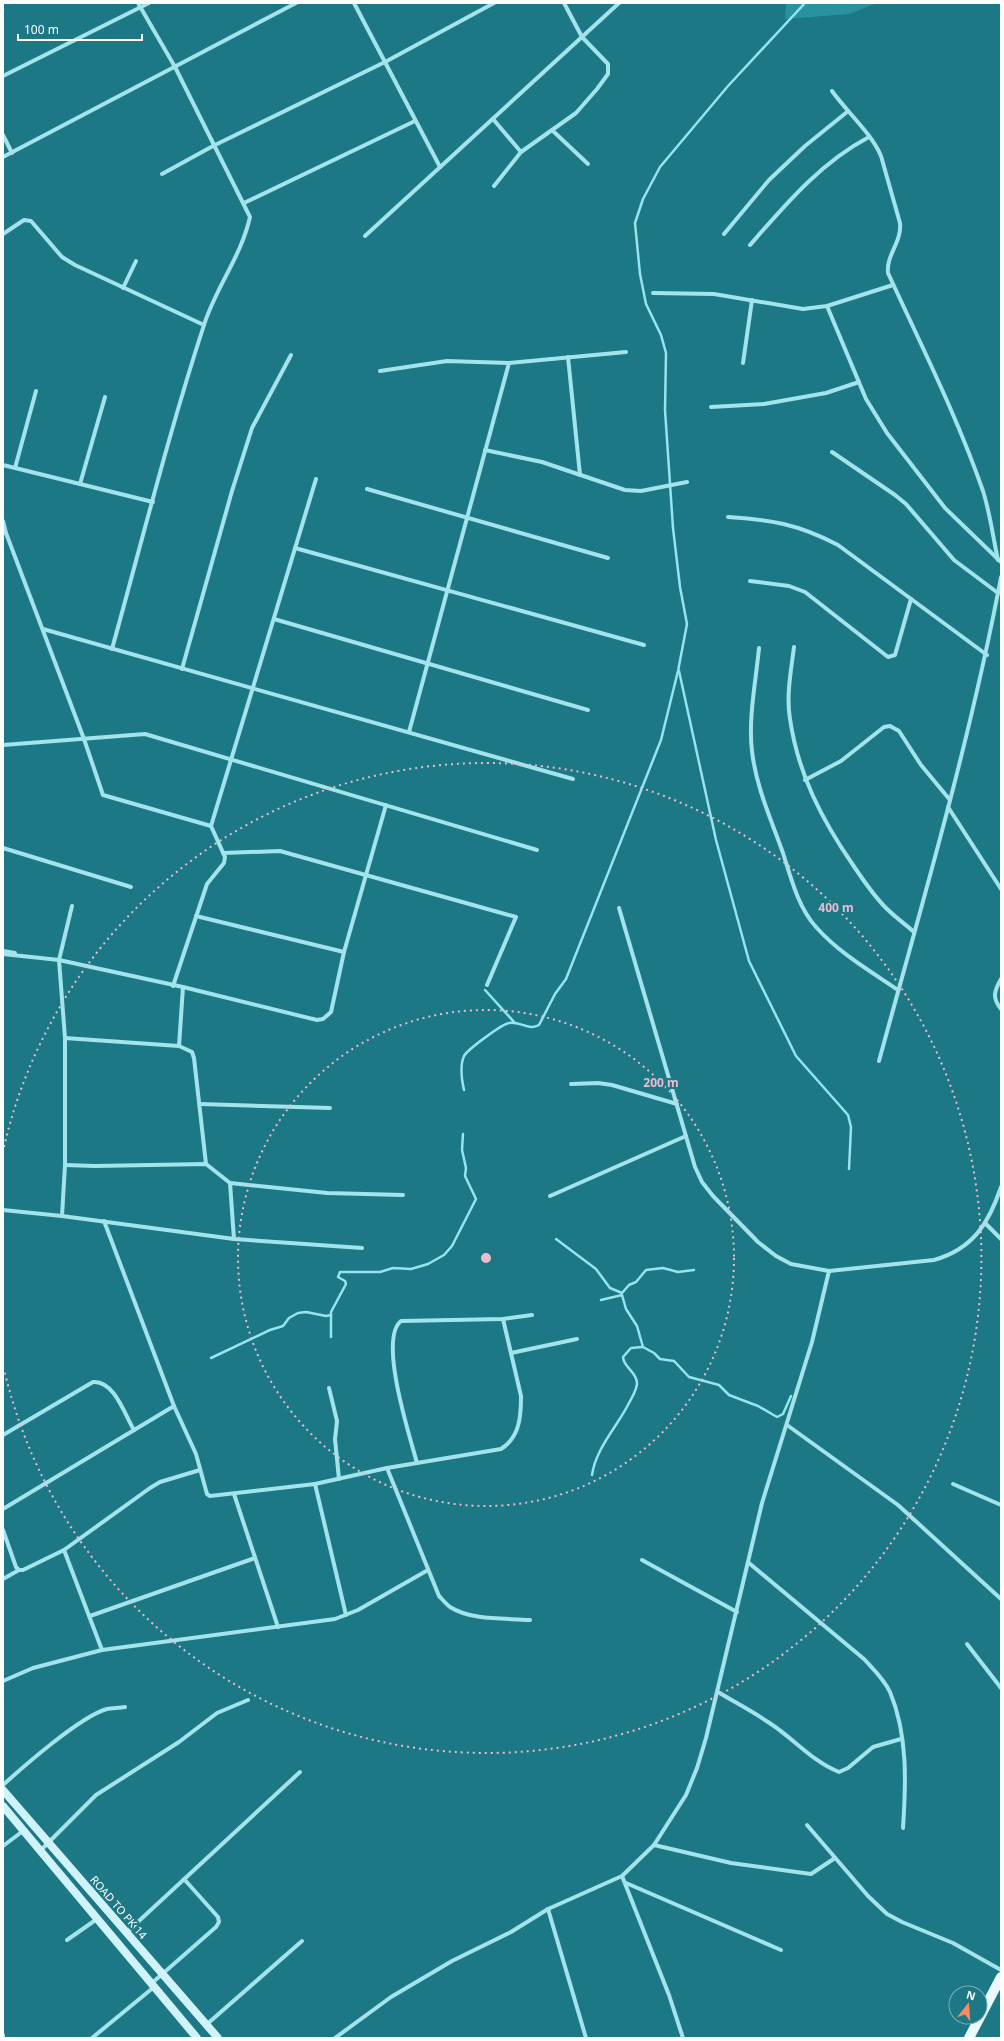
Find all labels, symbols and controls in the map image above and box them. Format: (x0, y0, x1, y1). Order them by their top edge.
scale bar (18, 16, 142, 42)
text: 100 m (24, 21, 59, 38)
text: 400 m (818, 899, 854, 916)
text: 200 m (643, 1074, 679, 1091)
centre of rings (479, 1251, 493, 1265)
street label: ROAD TO PK 14 (87, 1872, 151, 1942)
north arrow (948, 1985, 988, 2025)
text: N (965, 1986, 978, 2003)

